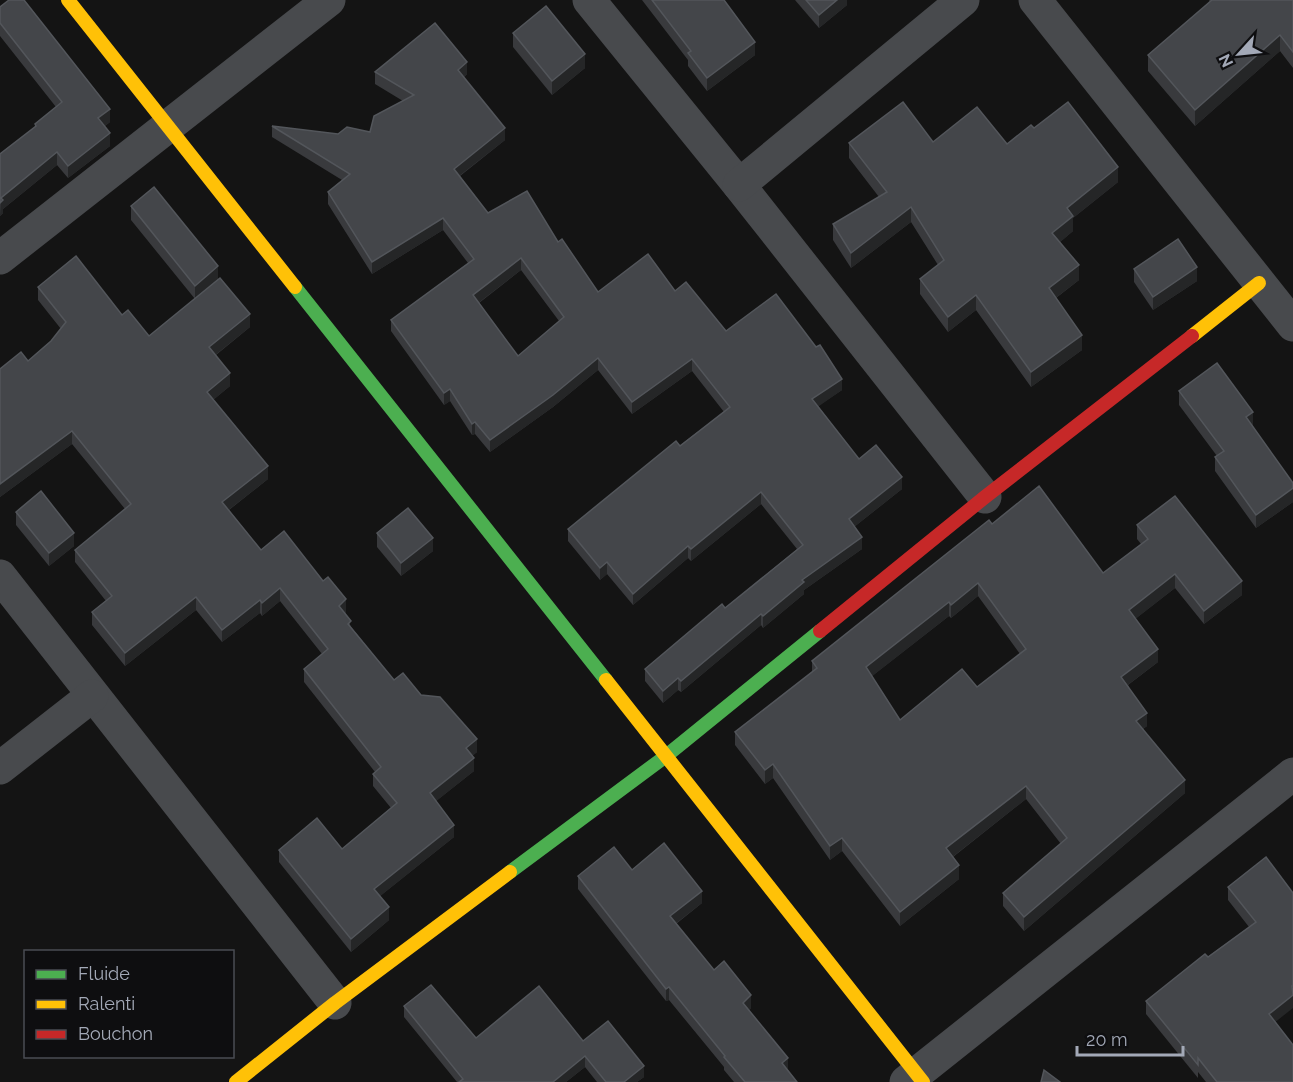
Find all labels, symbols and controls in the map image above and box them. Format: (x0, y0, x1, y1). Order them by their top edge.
north arrow (1209, 24, 1269, 84)
text: N (1215, 51, 1237, 70)
legend (24, 950, 234, 1058)
text: Fluide (78, 963, 130, 984)
text: Ralenti (78, 993, 135, 1014)
scale bar (1077, 1019, 1184, 1057)
text: Bouchon (78, 1023, 153, 1044)
text: 20 m (1086, 1029, 1128, 1050)

